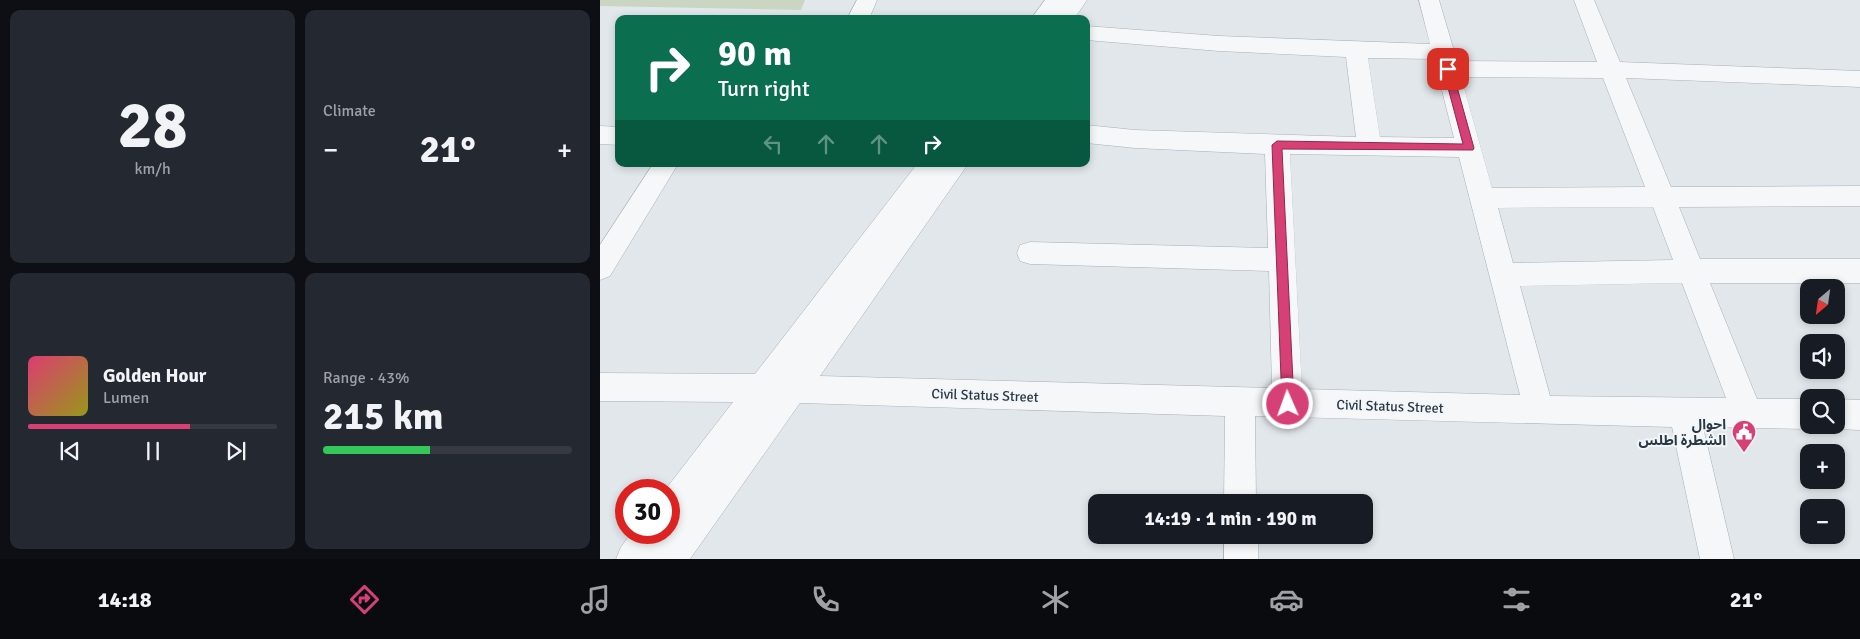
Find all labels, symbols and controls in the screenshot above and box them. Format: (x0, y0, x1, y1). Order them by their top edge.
text: 90 m (718, 32, 792, 75)
icon: right (635, 35, 700, 100)
pin (1427, 48, 1469, 90)
icon: arrive (1434, 55, 1462, 83)
text: Turn right (718, 75, 810, 102)
text: 28 (117, 86, 188, 166)
text: Climate (323, 101, 376, 121)
text: 21° (419, 126, 476, 173)
icon: left (759, 130, 787, 158)
icon: ahead (812, 130, 840, 158)
icon: ahead (865, 130, 893, 158)
icon: right (918, 130, 946, 158)
text: − (323, 133, 338, 167)
text: + (557, 133, 572, 167)
text: km/h (134, 159, 171, 179)
north arrow (1800, 279, 1845, 324)
map controls (1800, 279, 1845, 544)
button: sound (1800, 334, 1845, 379)
text: Golden Hour (103, 364, 206, 388)
text: Range · 43% (323, 368, 409, 388)
position arrow (1261, 377, 1313, 429)
street label: Civil Status Street (931, 385, 1039, 406)
text: Lumen (103, 388, 149, 408)
button: search (1800, 389, 1845, 434)
text: 215 km (323, 393, 444, 440)
street label: Civil Status Street (1336, 396, 1444, 417)
place label: احوال الشطرة اطلس (1639, 416, 1726, 449)
public building icon: احوال الشطرة اطلس (1731, 419, 1757, 453)
icon: previous (56, 437, 84, 465)
icon: pause (139, 437, 167, 465)
icon: next (222, 437, 250, 465)
button: + (1800, 444, 1845, 489)
speed limit sign: 30 (615, 479, 680, 544)
button: − (1800, 499, 1845, 544)
text: 14:19 · 1 min · 190 m (1144, 507, 1317, 531)
icon: directions (347, 582, 382, 617)
icon: music (578, 582, 613, 617)
icon: phone (808, 582, 843, 617)
icon: climate (1038, 582, 1073, 617)
icon: car (1269, 582, 1304, 617)
icon: filters (1499, 582, 1534, 617)
text: 14:18 (98, 586, 152, 613)
text: 21° (1730, 586, 1762, 613)

